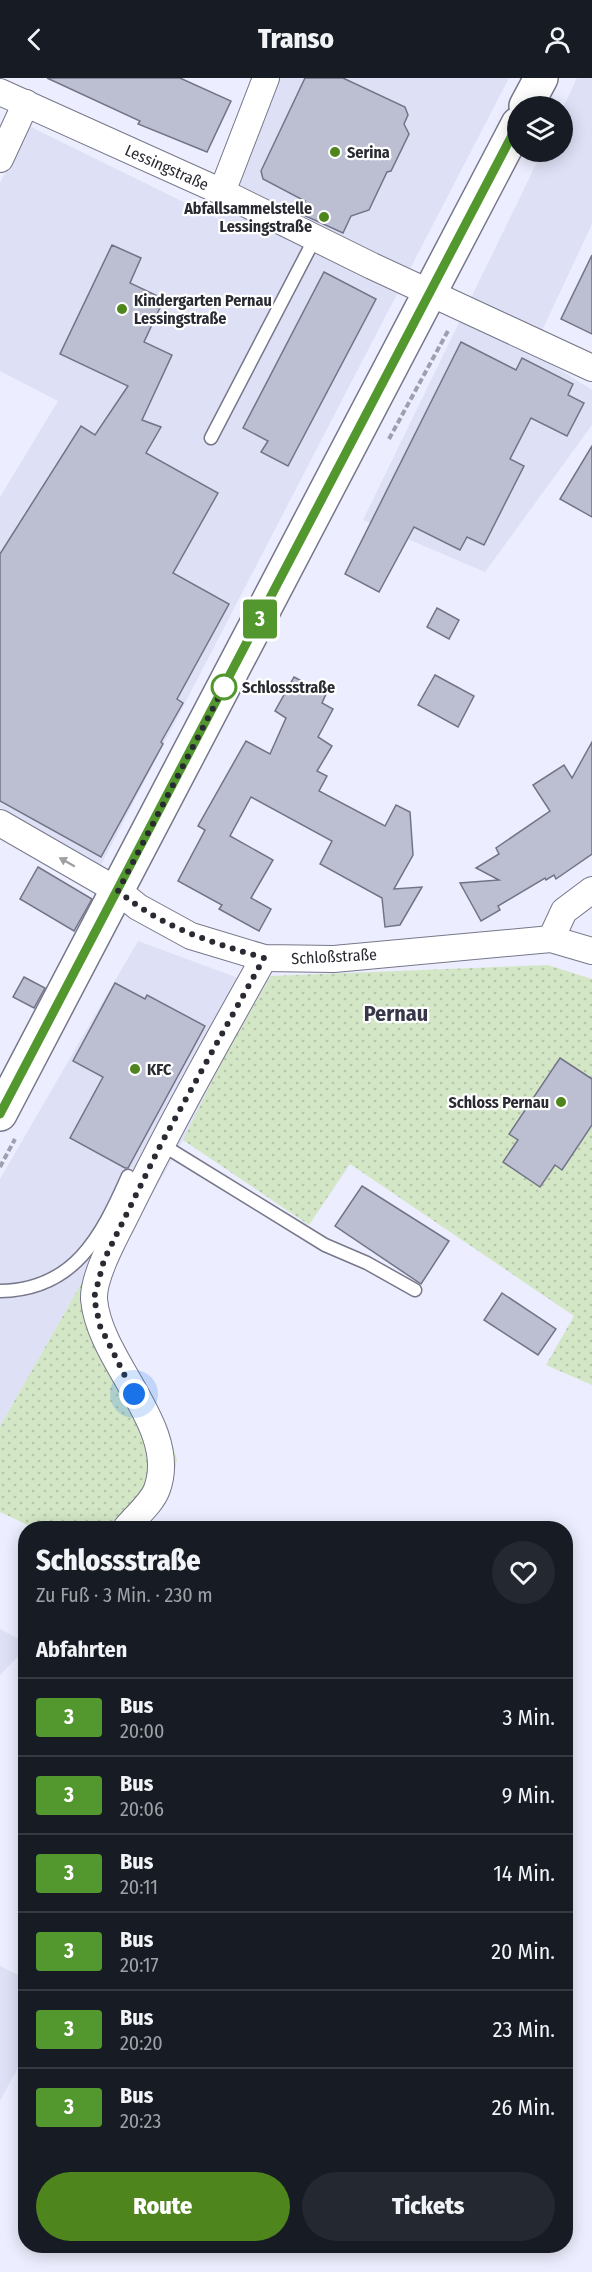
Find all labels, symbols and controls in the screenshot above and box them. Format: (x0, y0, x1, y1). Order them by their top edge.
icon: back (18, 23, 51, 56)
text: Transo (258, 23, 334, 55)
icon: person (541, 23, 574, 56)
map controls (507, 96, 573, 162)
button: layers (507, 96, 573, 162)
street label: Lessingstraße (122, 141, 212, 194)
place label: Serina (347, 143, 390, 162)
marker: Serina (328, 145, 342, 159)
place label: Abfallsammelstelle Lessingstraße (183, 199, 312, 236)
marker: Abfallsammelstelle Lessingstraße (317, 210, 331, 224)
place label: Kindergarten Pernau Lessingstraße (134, 291, 272, 328)
marker: Kindergarten Pernau Lessingstraße (115, 302, 129, 316)
line badge: 3 (240, 600, 280, 638)
text: 3 (255, 606, 265, 632)
marker: Schlossstraße (211, 674, 237, 700)
place label: Schlossstraße (242, 678, 335, 697)
one-way arrow (59, 856, 75, 867)
street label: Schloßstraße (291, 945, 377, 968)
district label: Pernau (364, 1000, 428, 1027)
place label: KFC (147, 1060, 172, 1079)
marker: KFC (128, 1062, 142, 1076)
place label: Schloss Pernau (448, 1093, 549, 1112)
marker: Schloss Pernau (554, 1095, 568, 1109)
your location (119, 1379, 149, 1409)
button: heart (492, 1541, 555, 1604)
text: Schlossstraße (36, 1544, 201, 1577)
text: Zu Fuß · 3 Min. · 230 m (36, 1583, 213, 1607)
text: Abfahrten (36, 1636, 127, 1663)
text: Bus (120, 1692, 153, 1719)
text: 3 (64, 1704, 74, 1730)
text: 3 Min. (502, 1704, 555, 1731)
text: 20:00 (120, 1719, 164, 1743)
text: Bus (120, 1770, 153, 1797)
text: 3 (64, 1782, 74, 1808)
text: 9 Min. (502, 1782, 555, 1809)
text: 20:06 (120, 1797, 164, 1821)
text: Bus (120, 1848, 153, 1875)
text: 3 (64, 1860, 74, 1886)
text: 14 Min. (493, 1860, 555, 1887)
text: 20:11 (120, 1875, 158, 1899)
text: Bus (120, 1926, 153, 1953)
text: 3 (64, 1938, 74, 1964)
text: 20 Min. (491, 1938, 555, 1965)
text: 20:17 (120, 1953, 159, 1977)
text: Bus (120, 2004, 153, 2031)
text: 3 (64, 2016, 74, 2042)
text: 23 Min. (493, 2016, 555, 2043)
text: 20:20 (120, 2031, 163, 2055)
text: Bus (120, 2082, 153, 2109)
text: 3 (64, 2094, 74, 2120)
text: 26 Min. (492, 2094, 555, 2121)
text: 20:23 (120, 2109, 161, 2133)
button: Route (36, 2172, 290, 2241)
button: Tickets (302, 2172, 555, 2241)

